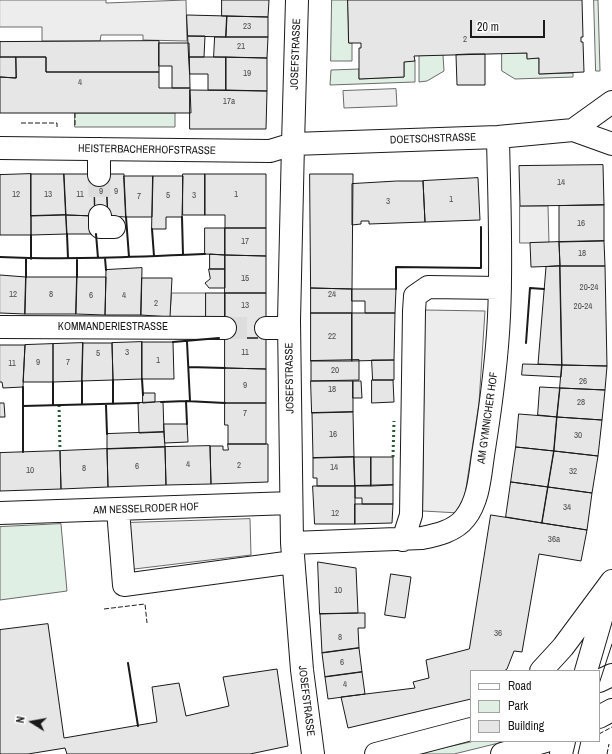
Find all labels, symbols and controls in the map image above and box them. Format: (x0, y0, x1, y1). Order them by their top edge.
scale bar (472, 12, 547, 38)
street label: JOSEFSTRASSE (288, 18, 304, 90)
text: 20 m (477, 19, 499, 35)
house number: 23 (243, 22, 251, 32)
house number: 2 (463, 35, 467, 45)
house number: 21 (237, 42, 245, 52)
house number: 19 (243, 69, 251, 79)
house number: 4 (78, 78, 82, 88)
house number: 17a (223, 97, 235, 107)
street label: DOETSCHSTRASSE (390, 131, 476, 147)
street label: HEISTERBACHERHOFSTRASSE (78, 142, 216, 158)
house number: 14 (557, 178, 565, 188)
house number: 9 (99, 187, 103, 197)
house number: 9 (114, 187, 118, 197)
house number: 12 (12, 190, 20, 200)
house number: 13 (44, 190, 52, 200)
house number: 11 (76, 190, 84, 200)
house number: 1 (234, 190, 238, 200)
house number: 5 (166, 191, 170, 201)
house number: 3 (192, 191, 196, 201)
house number: 7 (137, 192, 141, 202)
house number: 1 (449, 195, 453, 205)
house number: 3 (386, 197, 390, 207)
house number: 16 (577, 219, 585, 229)
house number: 17 (241, 237, 249, 247)
house number: 18 (578, 249, 586, 259)
house number: 15 (241, 274, 249, 284)
house number: 20-24 (580, 283, 598, 293)
house number: 12 (9, 290, 17, 300)
house number: 8 (49, 290, 53, 300)
house number: 24 (328, 290, 336, 300)
house number: 6 (89, 291, 93, 301)
house number: 4 (122, 291, 126, 301)
house number: 2 (154, 299, 158, 309)
house number: 13 (241, 301, 249, 311)
house number: 20-24 (574, 302, 592, 312)
street label: KOMMANDERIESTRASSE (58, 320, 168, 334)
house number: 22 (328, 332, 336, 342)
street label: JOSEFSTRASSE (283, 342, 297, 414)
house number: 3 (125, 348, 129, 358)
house number: 11 (241, 348, 249, 358)
house number: 5 (96, 349, 100, 359)
house number: 1 (156, 356, 160, 366)
house number: 9 (36, 358, 40, 368)
house number: 7 (66, 358, 70, 368)
house number: 11 (8, 359, 16, 369)
house number: 20 (331, 366, 339, 376)
street label: AM GYMNICHER HOF (475, 371, 501, 465)
house number: 26 (579, 377, 587, 387)
house number: 9 (243, 381, 247, 391)
house number: 18 (328, 385, 336, 395)
house number: 28 (577, 398, 585, 408)
house number: 7 (243, 409, 247, 419)
house number: 16 (329, 430, 337, 440)
house number: 30 (574, 431, 582, 441)
house number: 4 (186, 460, 190, 470)
house number: 2 (237, 461, 241, 471)
house number: 6 (135, 462, 139, 472)
house number: 14 (330, 463, 338, 473)
house number: 8 (82, 464, 86, 474)
house number: 10 (26, 466, 34, 476)
house number: 32 (569, 467, 577, 477)
street label: AM NESSELRODER HOF (93, 501, 199, 517)
house number: 34 (563, 503, 571, 513)
house number: 12 (331, 509, 339, 519)
house number: 36a (548, 535, 560, 545)
house number: 10 (334, 586, 342, 596)
house number: 36 (494, 629, 502, 639)
house number: 8 (338, 633, 342, 643)
house number: 6 (340, 658, 344, 668)
street label: JOSEFSTRASSE (295, 665, 317, 737)
legend (470, 670, 600, 742)
text: Road (508, 678, 532, 694)
house number: 4 (343, 680, 347, 690)
text: Park (508, 698, 528, 714)
north arrow (12, 702, 52, 742)
text: N (13, 715, 28, 724)
text: Building (508, 718, 544, 734)

